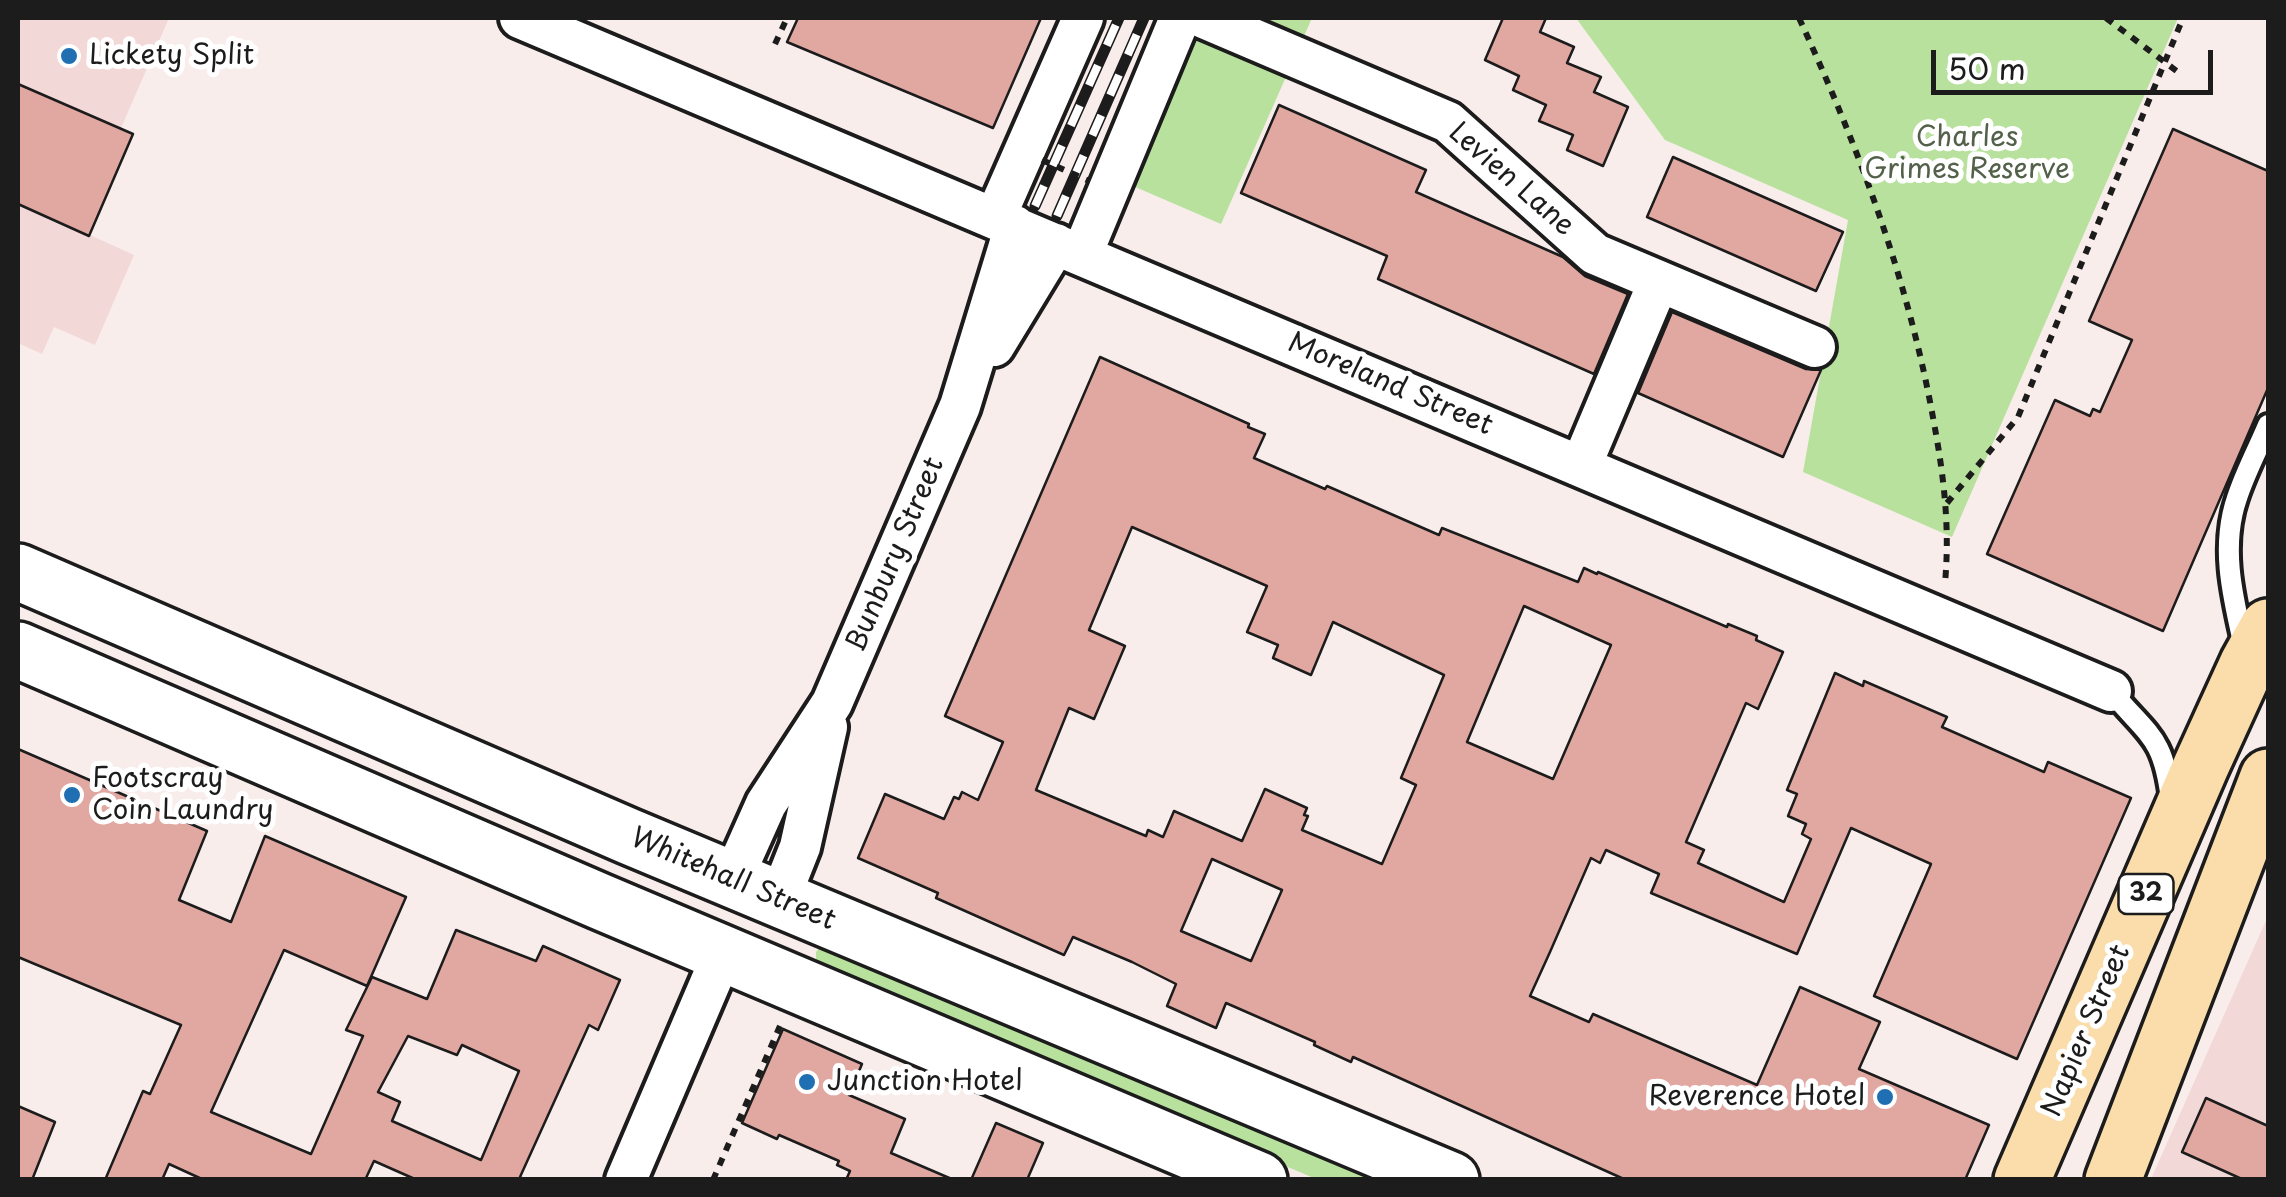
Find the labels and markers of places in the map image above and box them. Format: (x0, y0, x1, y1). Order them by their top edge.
place label: Lickety Split (89, 39, 254, 73)
marker: Lickety Split (58, 45, 80, 67)
place label: Footscray Coin Laundry (92, 762, 274, 828)
marker: Footscray Coin Laundry (61, 784, 83, 806)
place label: Junction Hotel (827, 1065, 1023, 1099)
marker: Junction Hotel (796, 1071, 818, 1093)
place label: Reverence Hotel (1649, 1080, 1865, 1114)
marker: Reverence Hotel (1874, 1086, 1896, 1108)

